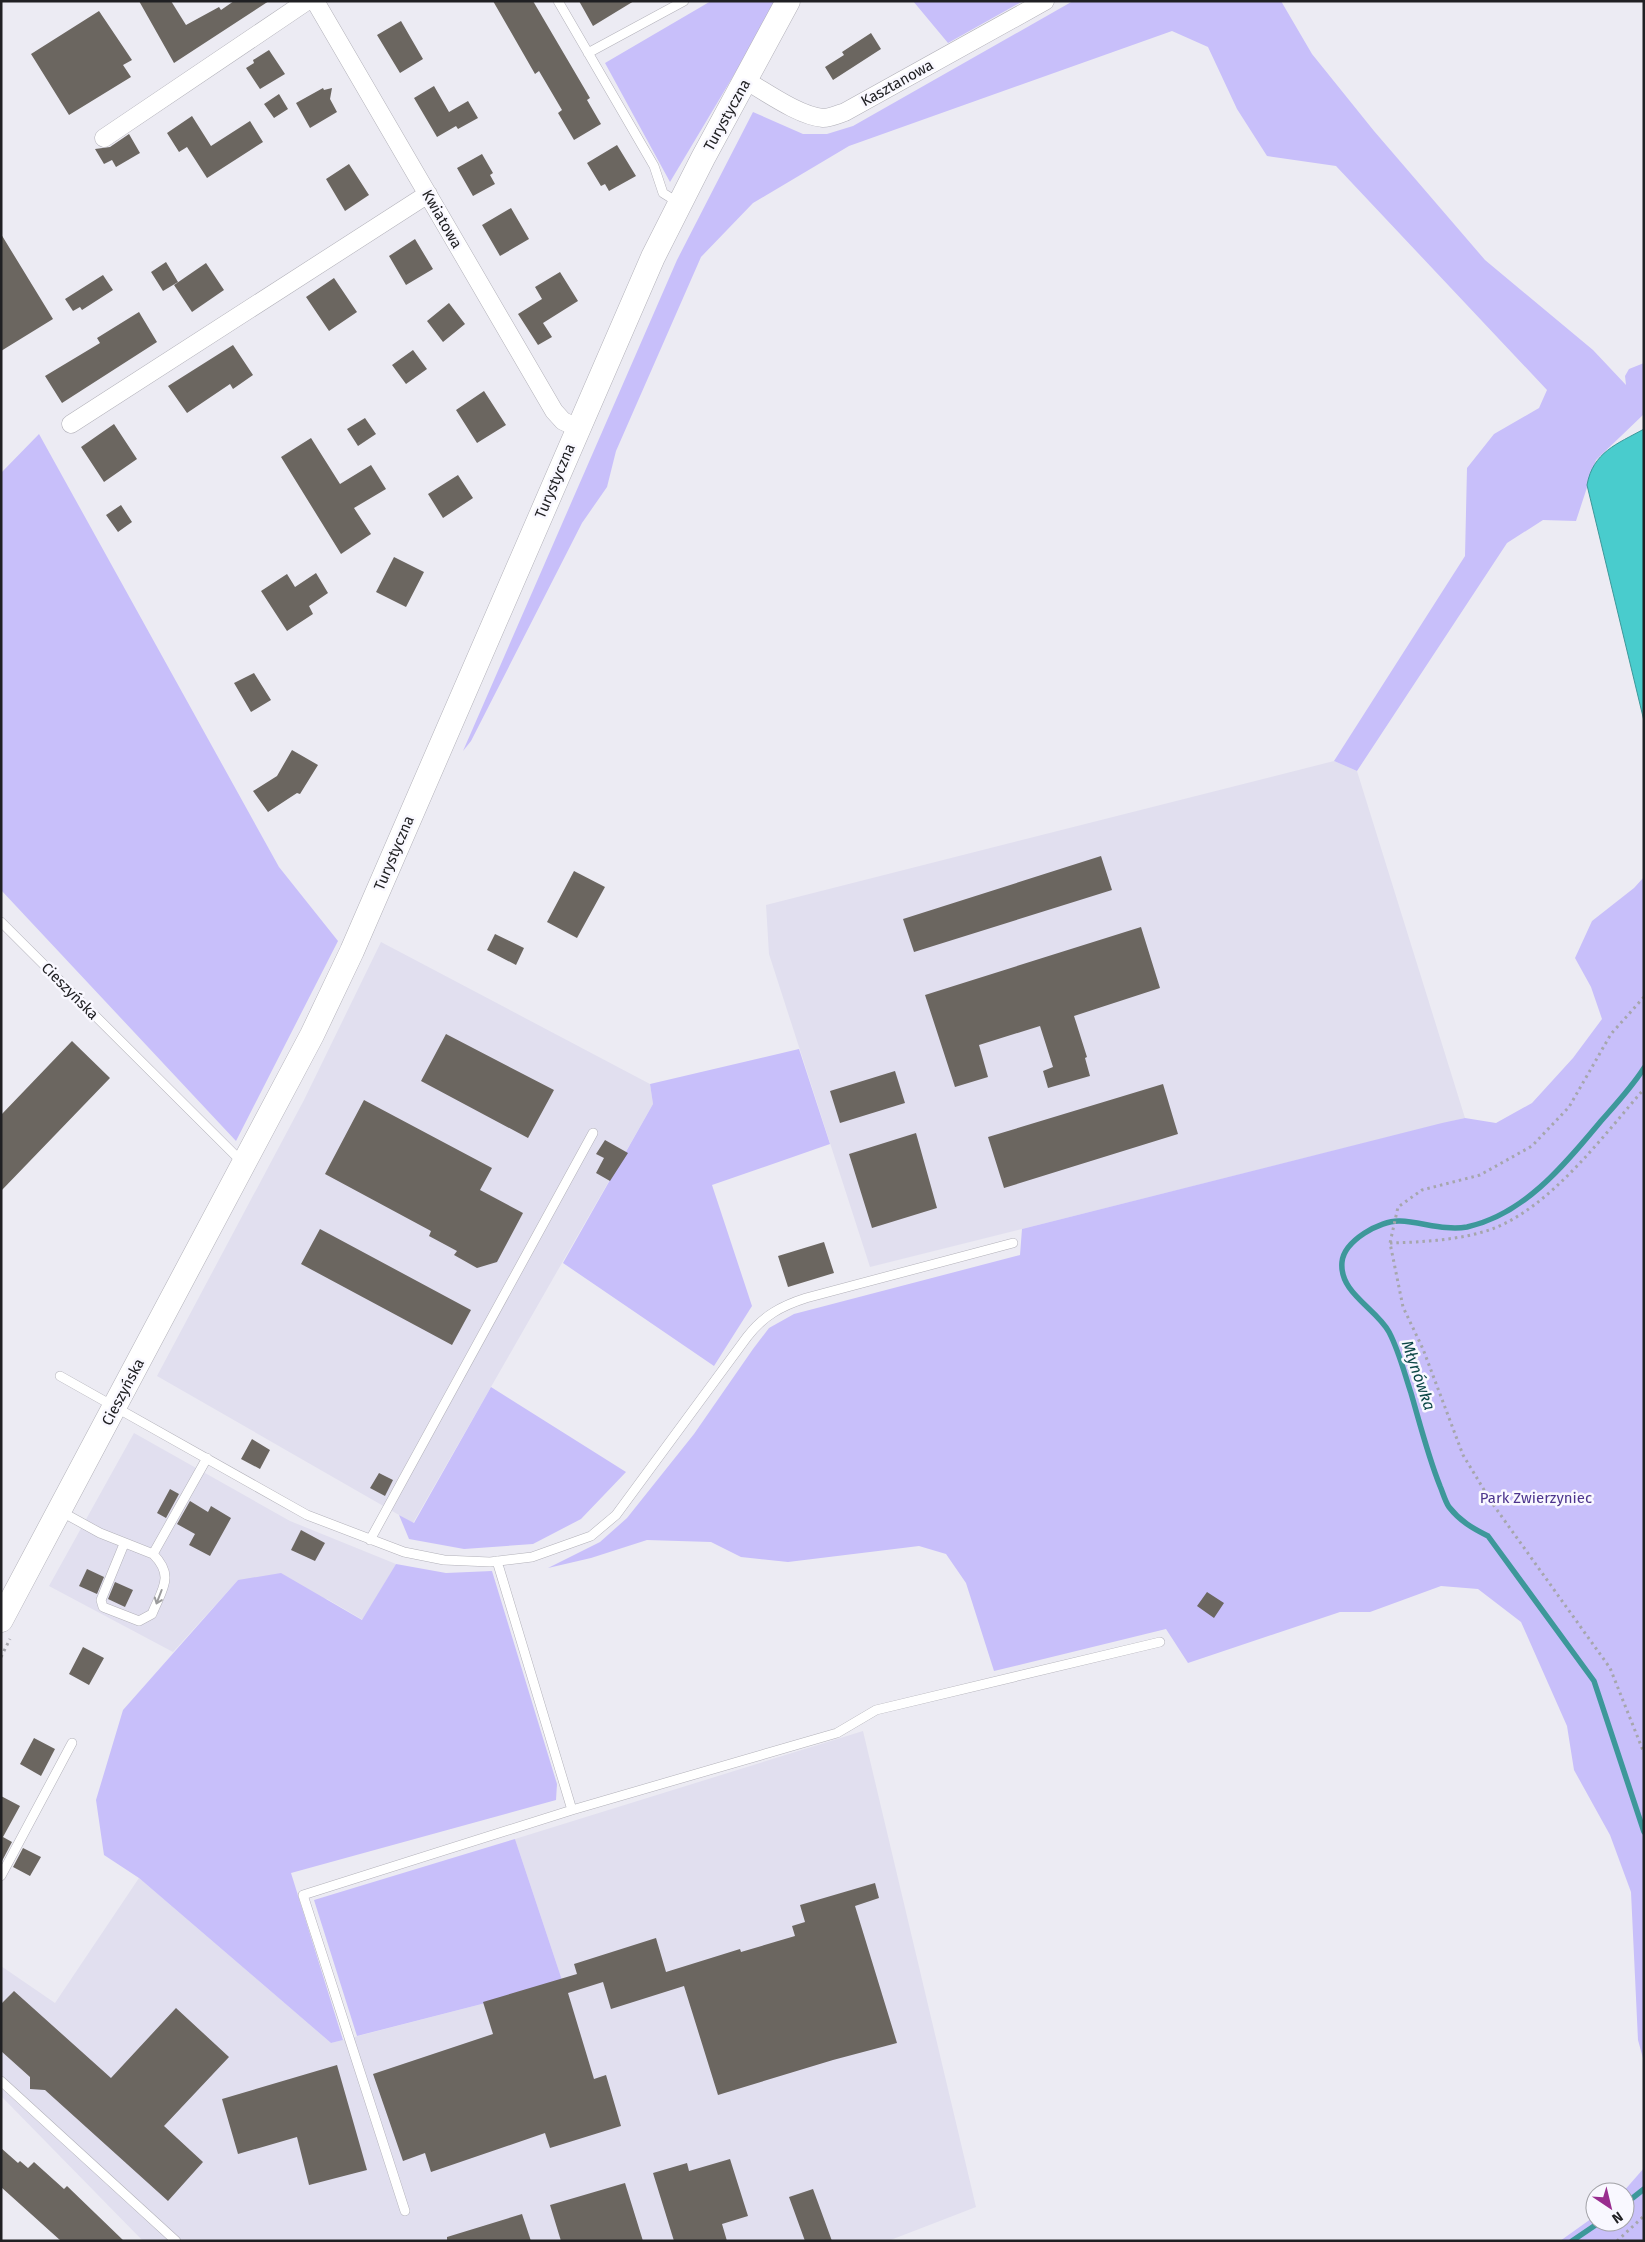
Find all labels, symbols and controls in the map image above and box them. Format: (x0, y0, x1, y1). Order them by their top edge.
street label: Kasztanowa (858, 56, 936, 110)
street label: Turystyczna (700, 76, 754, 154)
street label: Kwiatowa (418, 187, 466, 251)
street label: Turystyczna (531, 441, 579, 521)
street label: Turystyczna (370, 813, 418, 893)
street label: Cieszyńska (38, 959, 102, 1023)
water label: Młynówka (1398, 1338, 1439, 1413)
street label: Cieszyńska (98, 1355, 148, 1429)
park label: Park Zwierzyniec (1480, 1489, 1592, 1507)
one-way arrow (154, 1589, 163, 1604)
north arrow (1585, 2182, 1635, 2232)
text: N (1608, 2208, 1626, 2227)

